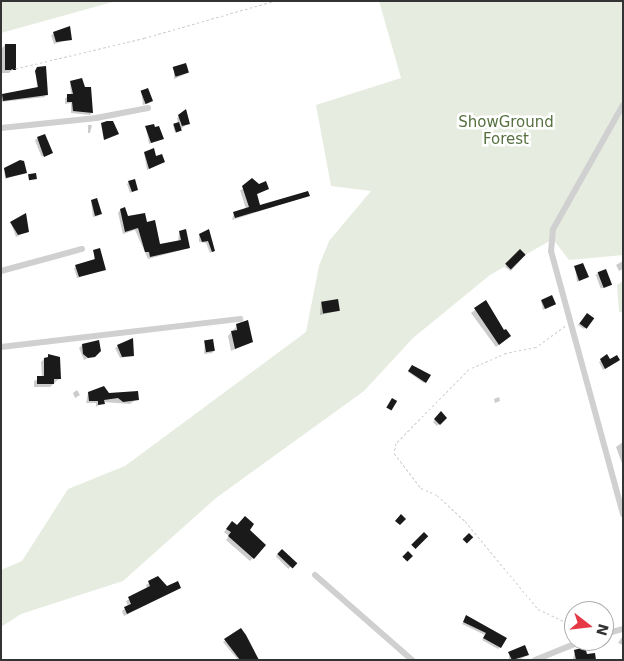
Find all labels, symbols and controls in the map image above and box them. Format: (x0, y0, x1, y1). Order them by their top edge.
park label: ShowGround Forest (458, 113, 554, 148)
north arrow (564, 601, 614, 651)
text: N (593, 622, 612, 638)

